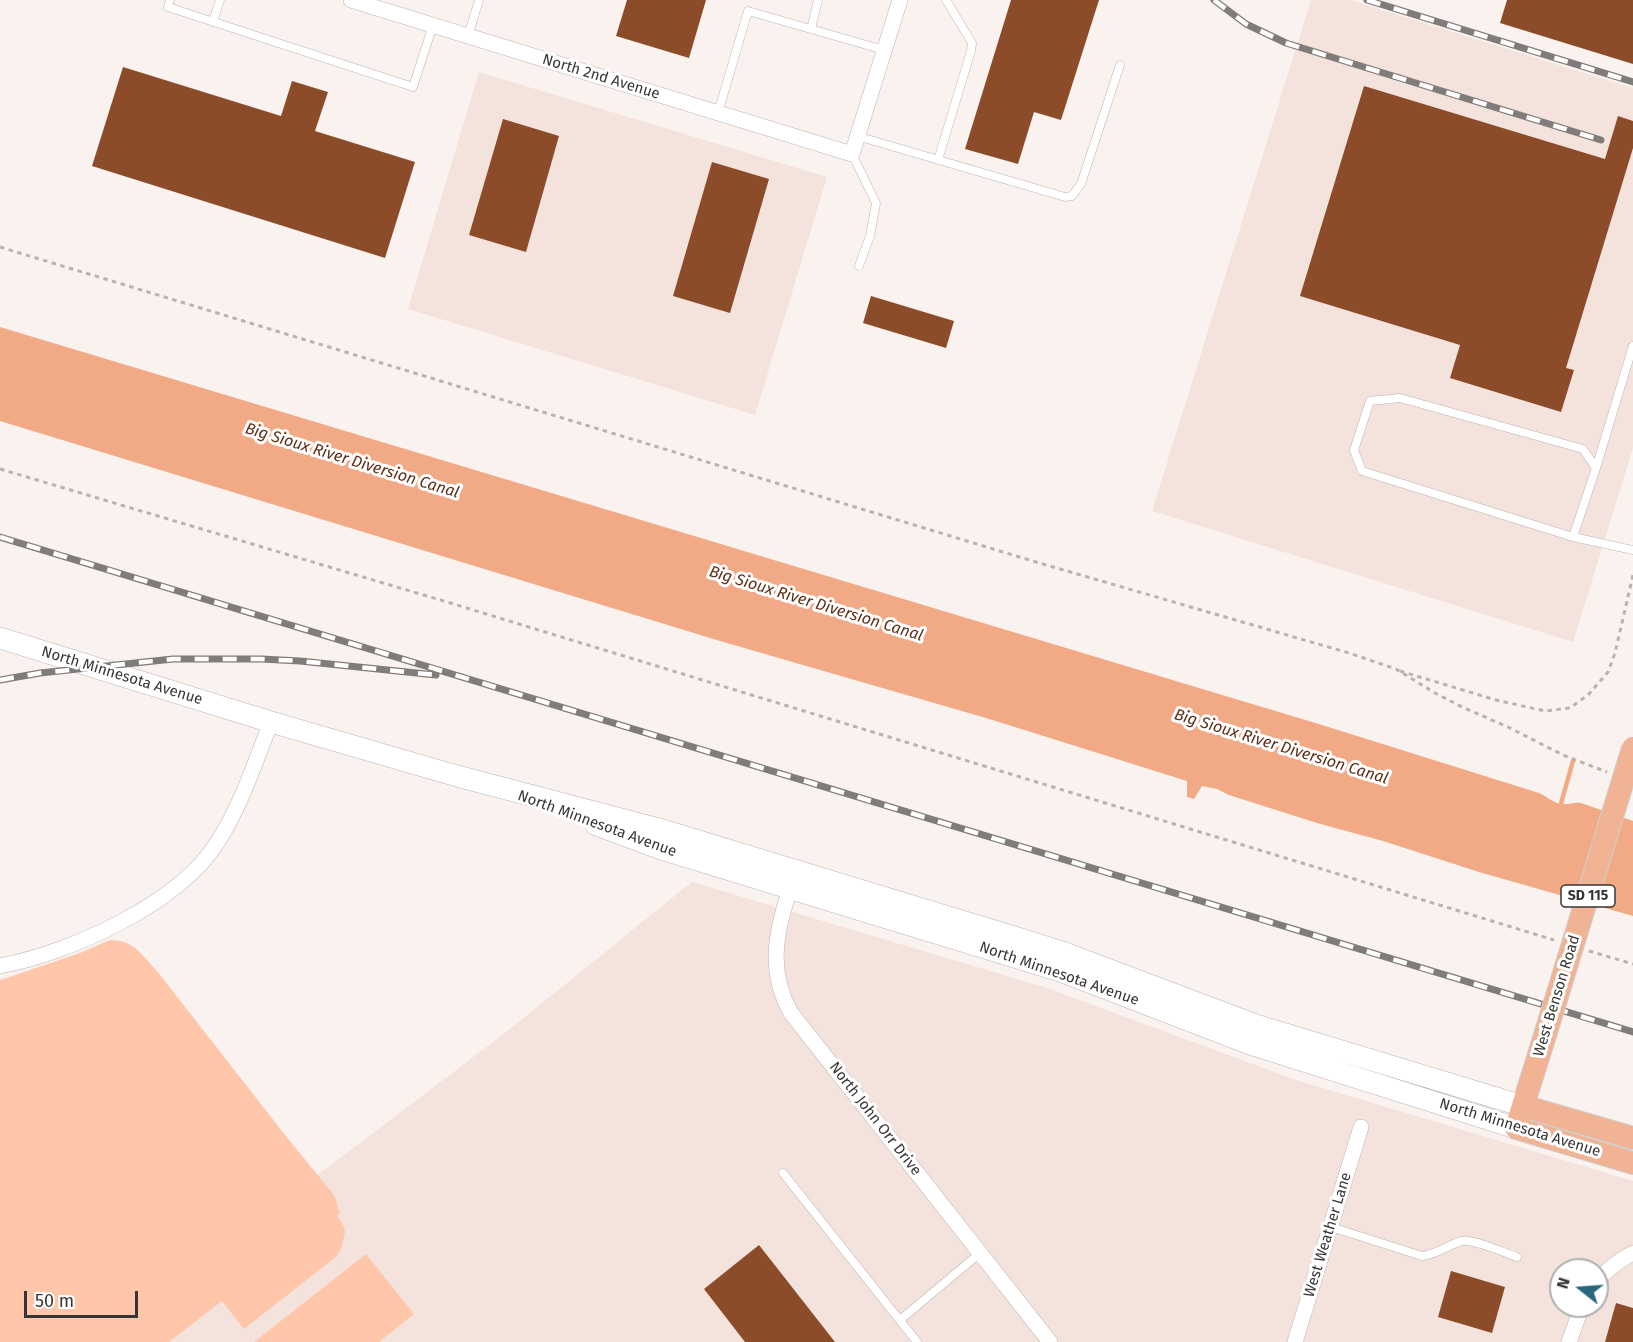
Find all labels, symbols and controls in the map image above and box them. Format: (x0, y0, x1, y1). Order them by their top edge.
street label: North 2nd Avenue (540, 51, 662, 103)
water label: Big Sioux River Diversion Canal (243, 419, 461, 503)
water label: Big Sioux River Diversion Canal (707, 562, 925, 646)
street label: North Minnesota Avenue (39, 643, 205, 709)
water label: Big Sioux River Diversion Canal (1172, 705, 1390, 789)
street label: North Minnesota Avenue (515, 787, 679, 861)
road number: SD 115 (1561, 885, 1615, 907)
street label: West Benson Road (1530, 933, 1584, 1059)
street label: North Minnesota Avenue (977, 938, 1141, 1010)
street label: North John Orr Drive (825, 1059, 925, 1179)
street label: North Minnesota Avenue (1437, 1095, 1603, 1161)
street label: West Weather Lane (1300, 1170, 1356, 1300)
north arrow (1549, 1258, 1609, 1318)
text: N (1553, 1275, 1574, 1291)
scale bar (27, 1279, 141, 1317)
text: 50 m (35, 1290, 74, 1312)

